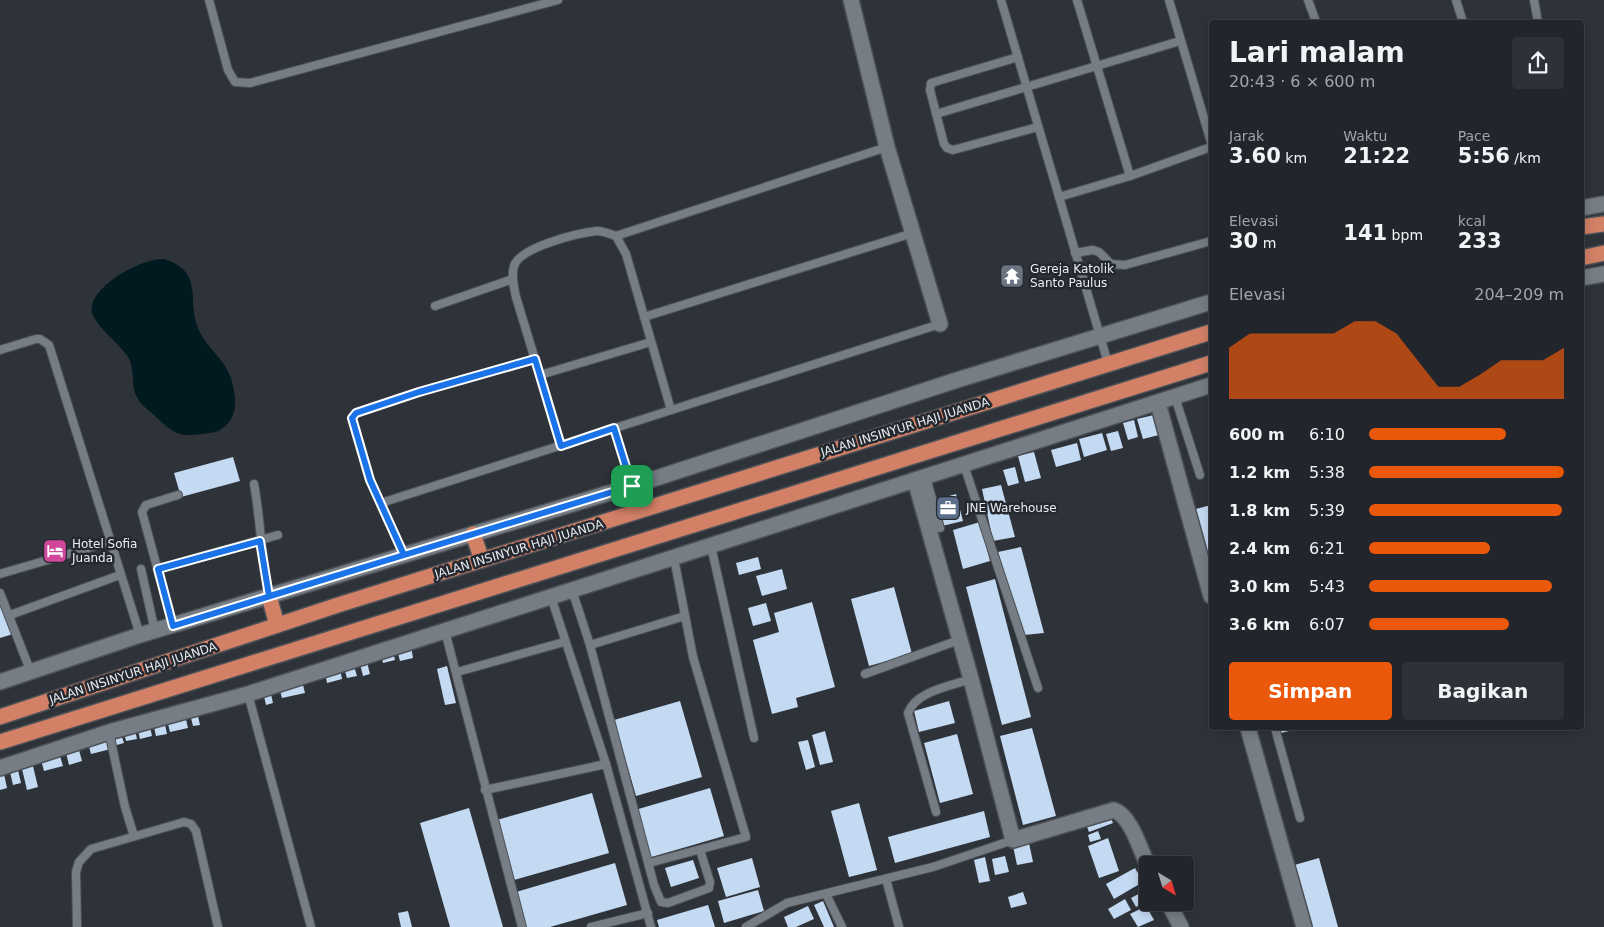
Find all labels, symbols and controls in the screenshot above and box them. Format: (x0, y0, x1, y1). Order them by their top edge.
text: Lari malam (1229, 36, 1405, 69)
button: share (1512, 37, 1564, 89)
text: 20:43 · 6 × 600 m (1229, 72, 1375, 91)
text: Jarak (1229, 128, 1264, 144)
text: Waktu (1343, 128, 1387, 144)
text: Pace (1458, 128, 1490, 144)
text: 3.60 (1229, 144, 1281, 168)
text: 21:22 (1343, 144, 1410, 168)
text: 5:56 (1458, 144, 1510, 168)
text: km (1281, 150, 1307, 166)
text: /km (1510, 150, 1541, 166)
text: Elevasi (1229, 213, 1278, 229)
text: kcal (1458, 213, 1486, 229)
text: 141 (1343, 221, 1387, 245)
text: bpm (1387, 227, 1423, 243)
text: 30 (1229, 229, 1258, 253)
text: 233 (1458, 229, 1502, 253)
text: m (1258, 235, 1276, 251)
place label: Gereja Katolik Santo Paulus (1030, 262, 1114, 290)
temple icon: Gereja Katolik Santo Paulus (999, 263, 1025, 289)
text: Elevasi (1229, 285, 1285, 304)
text: 204–209 m (1474, 285, 1564, 304)
street label: JALAN INSINYUR HAJI JUANDA (818, 394, 992, 460)
text: 600 m (1229, 425, 1285, 444)
text: 6:10 (1309, 425, 1345, 444)
text: 1.2 km (1229, 463, 1290, 482)
text: 5:38 (1309, 463, 1345, 482)
pin (611, 465, 653, 507)
icon: arrive (618, 472, 646, 500)
office icon: JNE Warehouse (935, 495, 961, 521)
place label: JNE Warehouse (965, 501, 1057, 515)
text: 1.8 km (1229, 501, 1290, 520)
text: 5:39 (1309, 501, 1345, 520)
street label: JALAN INSINYUR HAJI JUANDA (432, 516, 606, 582)
place label: Hotel Sofia Juanda (71, 537, 137, 565)
hotel icon: Hotel Sofia Juanda (42, 538, 68, 564)
text: 2.4 km (1229, 539, 1290, 558)
text: 6:21 (1309, 539, 1345, 558)
text: 3.0 km (1229, 577, 1290, 596)
text: 5:43 (1309, 577, 1345, 596)
text: 3.6 km (1229, 615, 1290, 634)
text: 6:07 (1309, 615, 1345, 634)
street label: JALAN INSINYUR HAJI JUANDA (47, 639, 219, 707)
button: Simpan (1229, 662, 1392, 720)
button: Bagikan (1402, 662, 1564, 720)
north arrow (1139, 856, 1194, 911)
map controls (1139, 856, 1194, 911)

